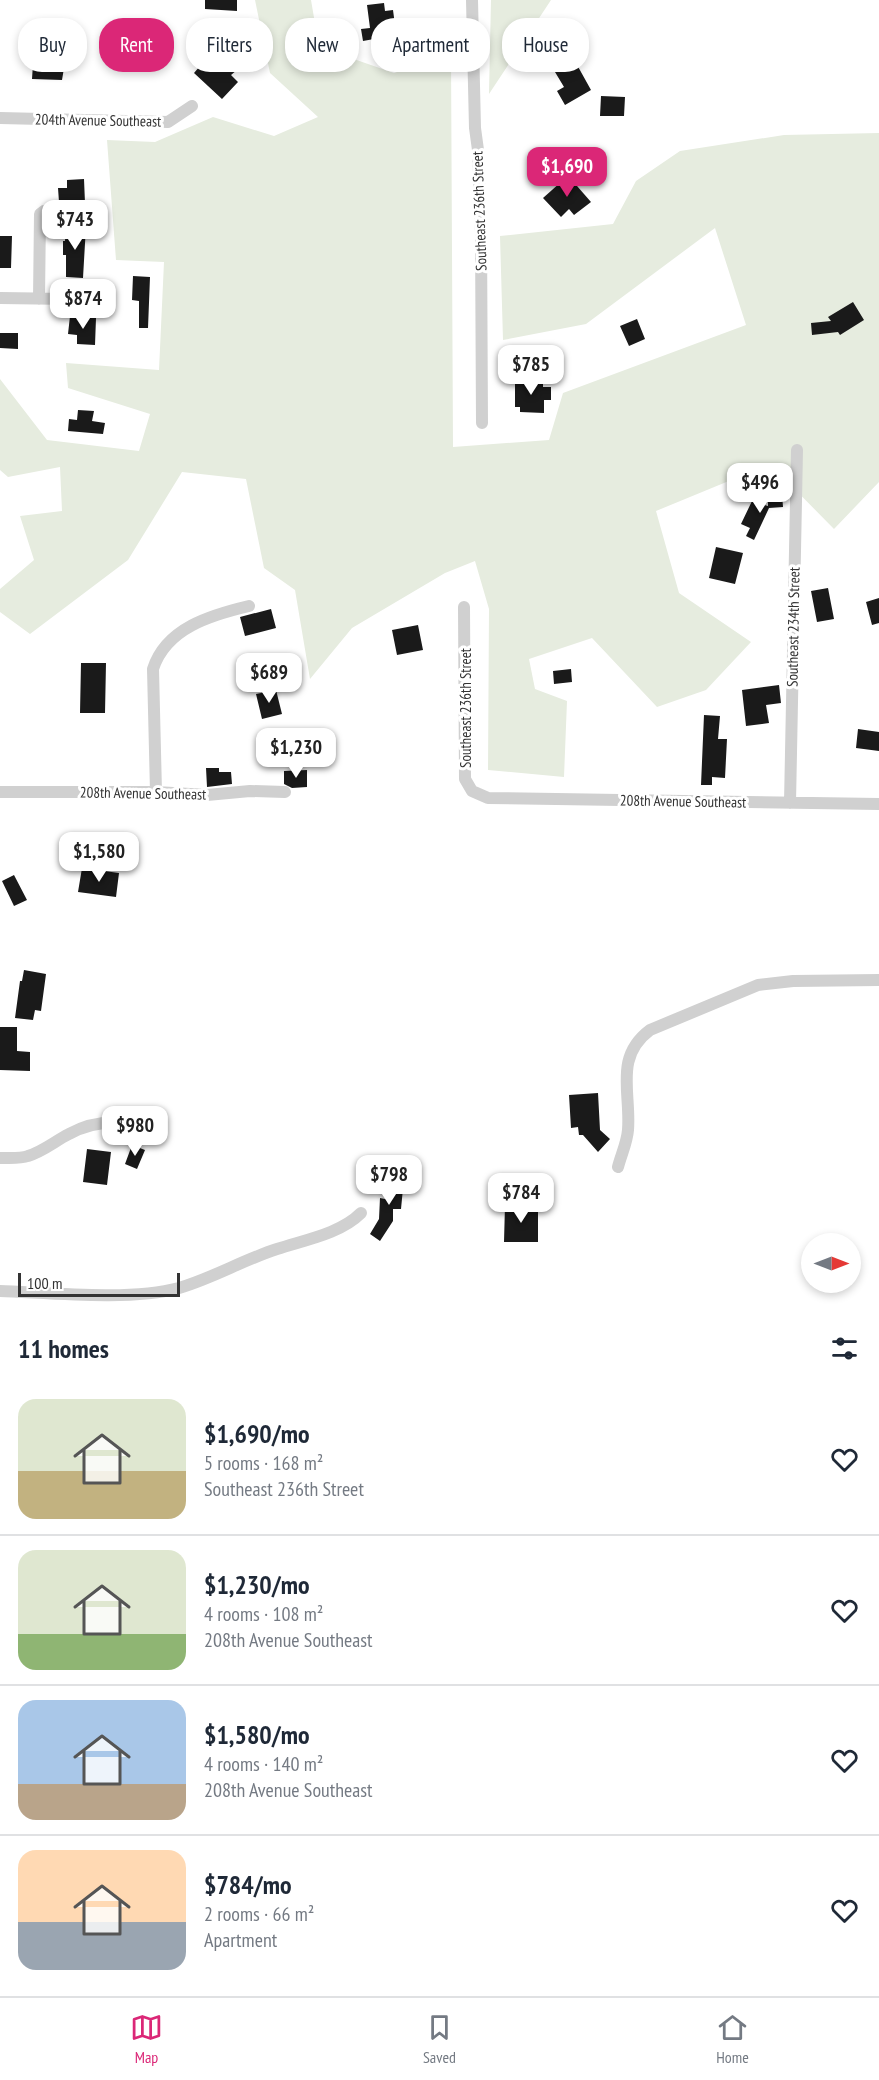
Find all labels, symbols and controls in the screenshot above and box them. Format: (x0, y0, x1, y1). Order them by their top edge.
chip: Buy (18, 18, 87, 72)
chip: Rent (99, 18, 174, 72)
chip: Filters (186, 18, 273, 72)
chip: New (285, 18, 359, 72)
chip: Apartment (371, 18, 490, 72)
chip: House (502, 18, 589, 72)
street label: 204th Avenue Southeast (35, 109, 161, 131)
pin: $1,690 (518, 147, 616, 198)
street label: Southeast 236th Street (467, 151, 491, 271)
text: $1,690 (541, 153, 593, 179)
pin: $743 (39, 200, 111, 251)
text: $743 (56, 206, 94, 232)
pin: $874 (47, 279, 119, 330)
text: $874 (64, 285, 102, 311)
pin: $785 (495, 345, 567, 396)
text: $785 (512, 351, 550, 377)
pin: $496 (724, 463, 796, 514)
text: $496 (741, 469, 779, 495)
street label: Southeast 234th Street (782, 567, 804, 687)
street label: Southeast 236th Street (456, 648, 475, 768)
pin: $689 (233, 653, 305, 704)
text: $689 (250, 659, 288, 685)
pin: $1,230 (247, 728, 345, 779)
text: $1,230 (270, 734, 322, 760)
street label: 208th Avenue Southeast (80, 782, 206, 804)
street label: 208th Avenue Southeast (620, 790, 746, 812)
pin: $1,580 (50, 832, 148, 883)
text: $1,580 (73, 838, 125, 864)
pin: $980 (99, 1106, 171, 1157)
text: $980 (116, 1112, 154, 1138)
pin: $798 (353, 1155, 425, 1206)
text: $798 (370, 1161, 408, 1187)
pin: $784 (485, 1173, 557, 1224)
text: $784 (502, 1179, 540, 1205)
north arrow (801, 1233, 861, 1293)
map controls (801, 1233, 861, 1293)
scale bar (18, 1270, 180, 1298)
text: 100 m (27, 1273, 62, 1293)
text: 11 homes (18, 1332, 109, 1365)
icon: filters (828, 1332, 861, 1365)
text: $1,690/mo (204, 1417, 310, 1450)
icon: home (66, 1423, 138, 1495)
icon: heart (828, 1443, 861, 1476)
text: 5 rooms · 168 m² (204, 1450, 323, 1476)
text: Southeast 236th Street (204, 1476, 364, 1502)
text: $1,230/mo (204, 1568, 310, 1601)
icon: home (66, 1574, 138, 1646)
icon: heart (828, 1594, 861, 1627)
text: 4 rooms · 108 m² (204, 1601, 323, 1627)
text: 208th Avenue Southeast (204, 1627, 373, 1653)
text: $1,580/mo (204, 1718, 310, 1751)
icon: home (66, 1724, 138, 1796)
icon: heart (828, 1744, 861, 1777)
text: 4 rooms · 140 m² (204, 1751, 323, 1777)
text: 208th Avenue Southeast (204, 1777, 373, 1803)
text: $784/mo (204, 1868, 292, 1901)
icon: home (66, 1874, 138, 1946)
icon: heart (828, 1894, 861, 1927)
text: 2 rooms · 66 m² (204, 1901, 314, 1927)
text: Apartment (204, 1927, 277, 1953)
tab: Map (130, 2011, 163, 2067)
tab: Saved (423, 2011, 456, 2067)
tab: Home (716, 2011, 749, 2067)

